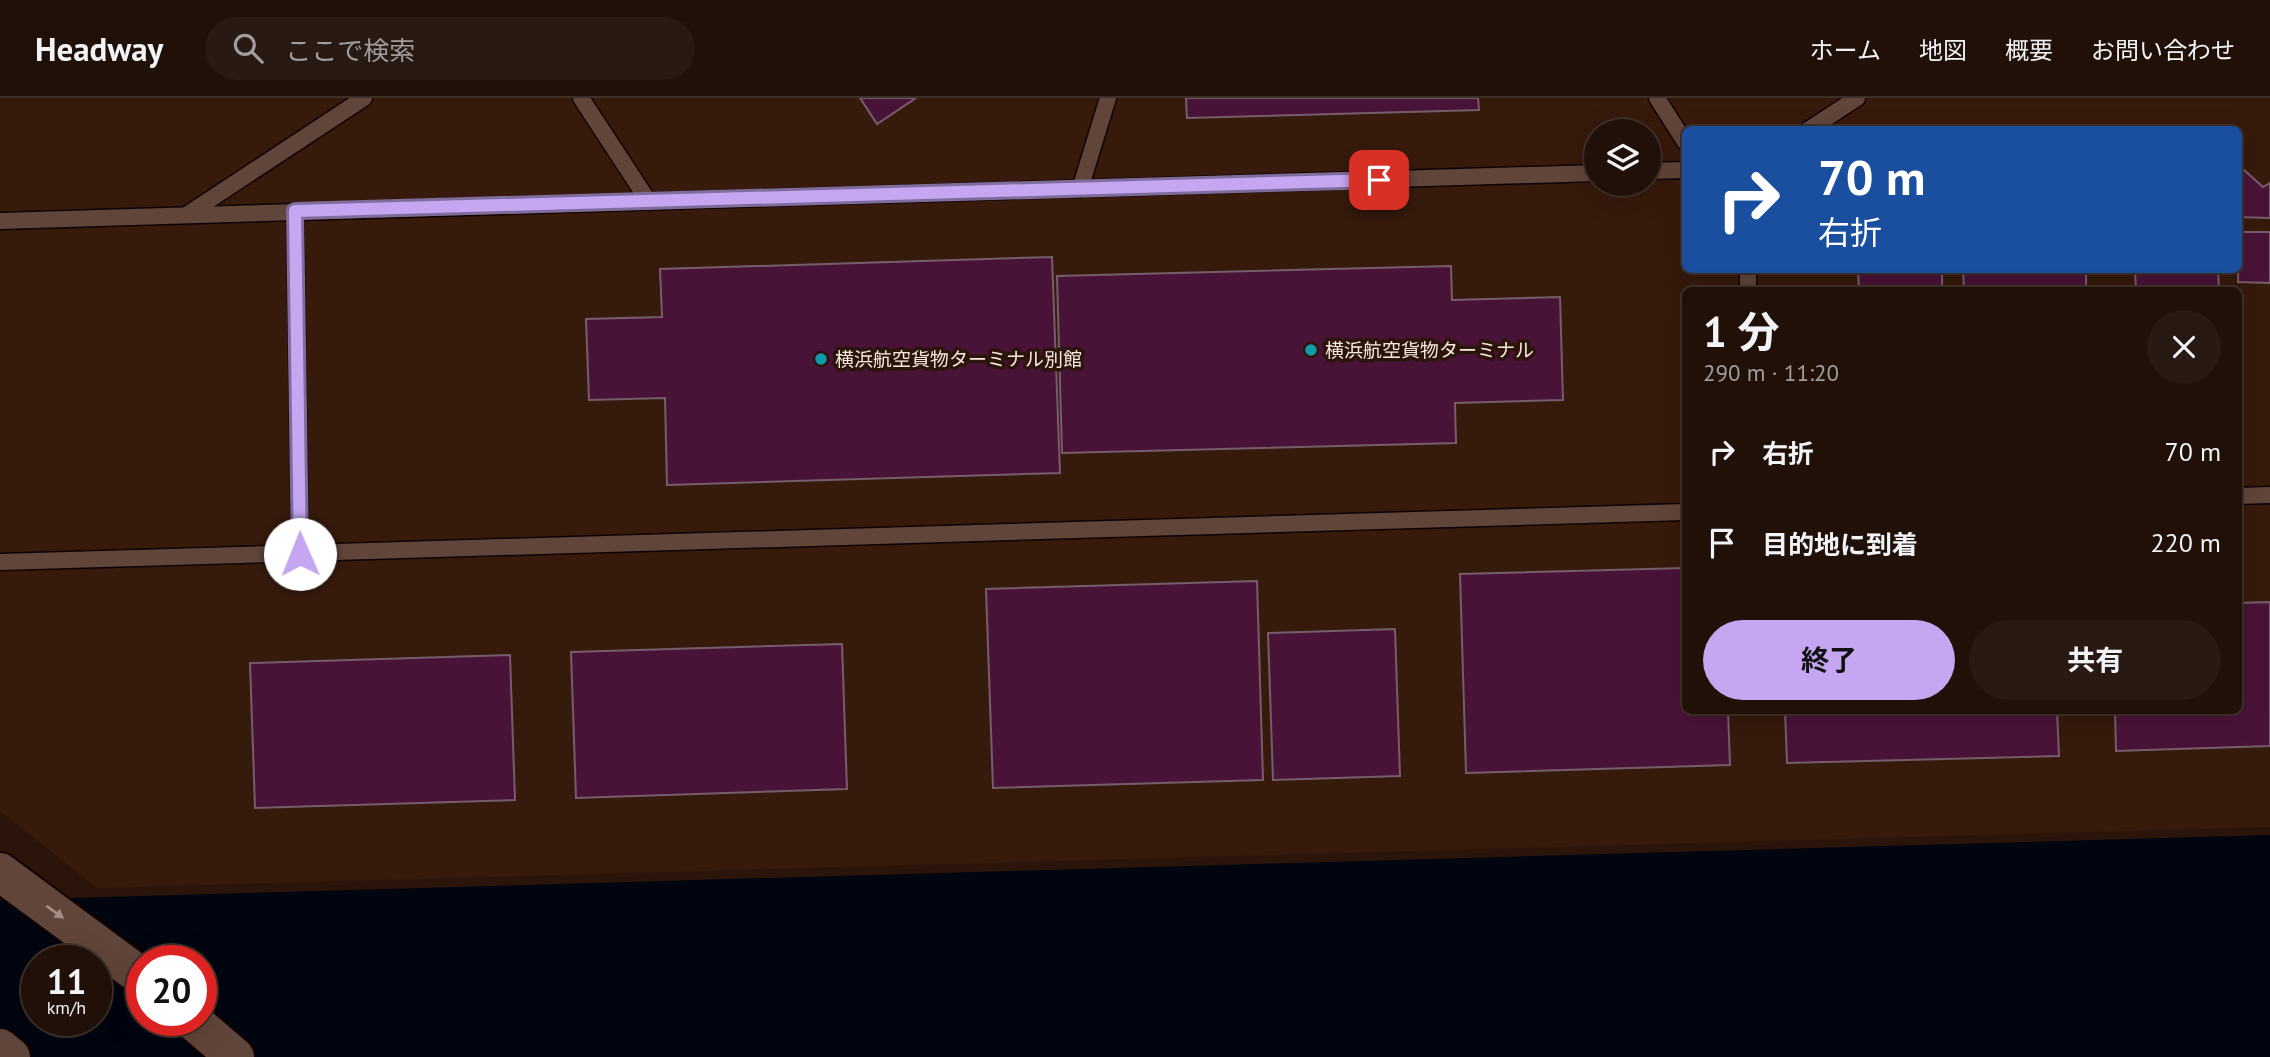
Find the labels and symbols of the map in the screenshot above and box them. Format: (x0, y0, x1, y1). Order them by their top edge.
pin (1349, 150, 1409, 210)
place label: 横浜航空貨物ターミナル (1325, 338, 1534, 362)
marker: 横浜航空貨物ターミナル (1303, 342, 1319, 358)
place label: 横浜航空貨物ターミナル別館 (835, 347, 1082, 371)
marker: 横浜航空貨物ターミナル別館 (813, 351, 829, 367)
position arrow (263, 517, 337, 591)
one-way arrow (46, 905, 64, 919)
speed limit sign: 20 (126, 945, 217, 1036)

